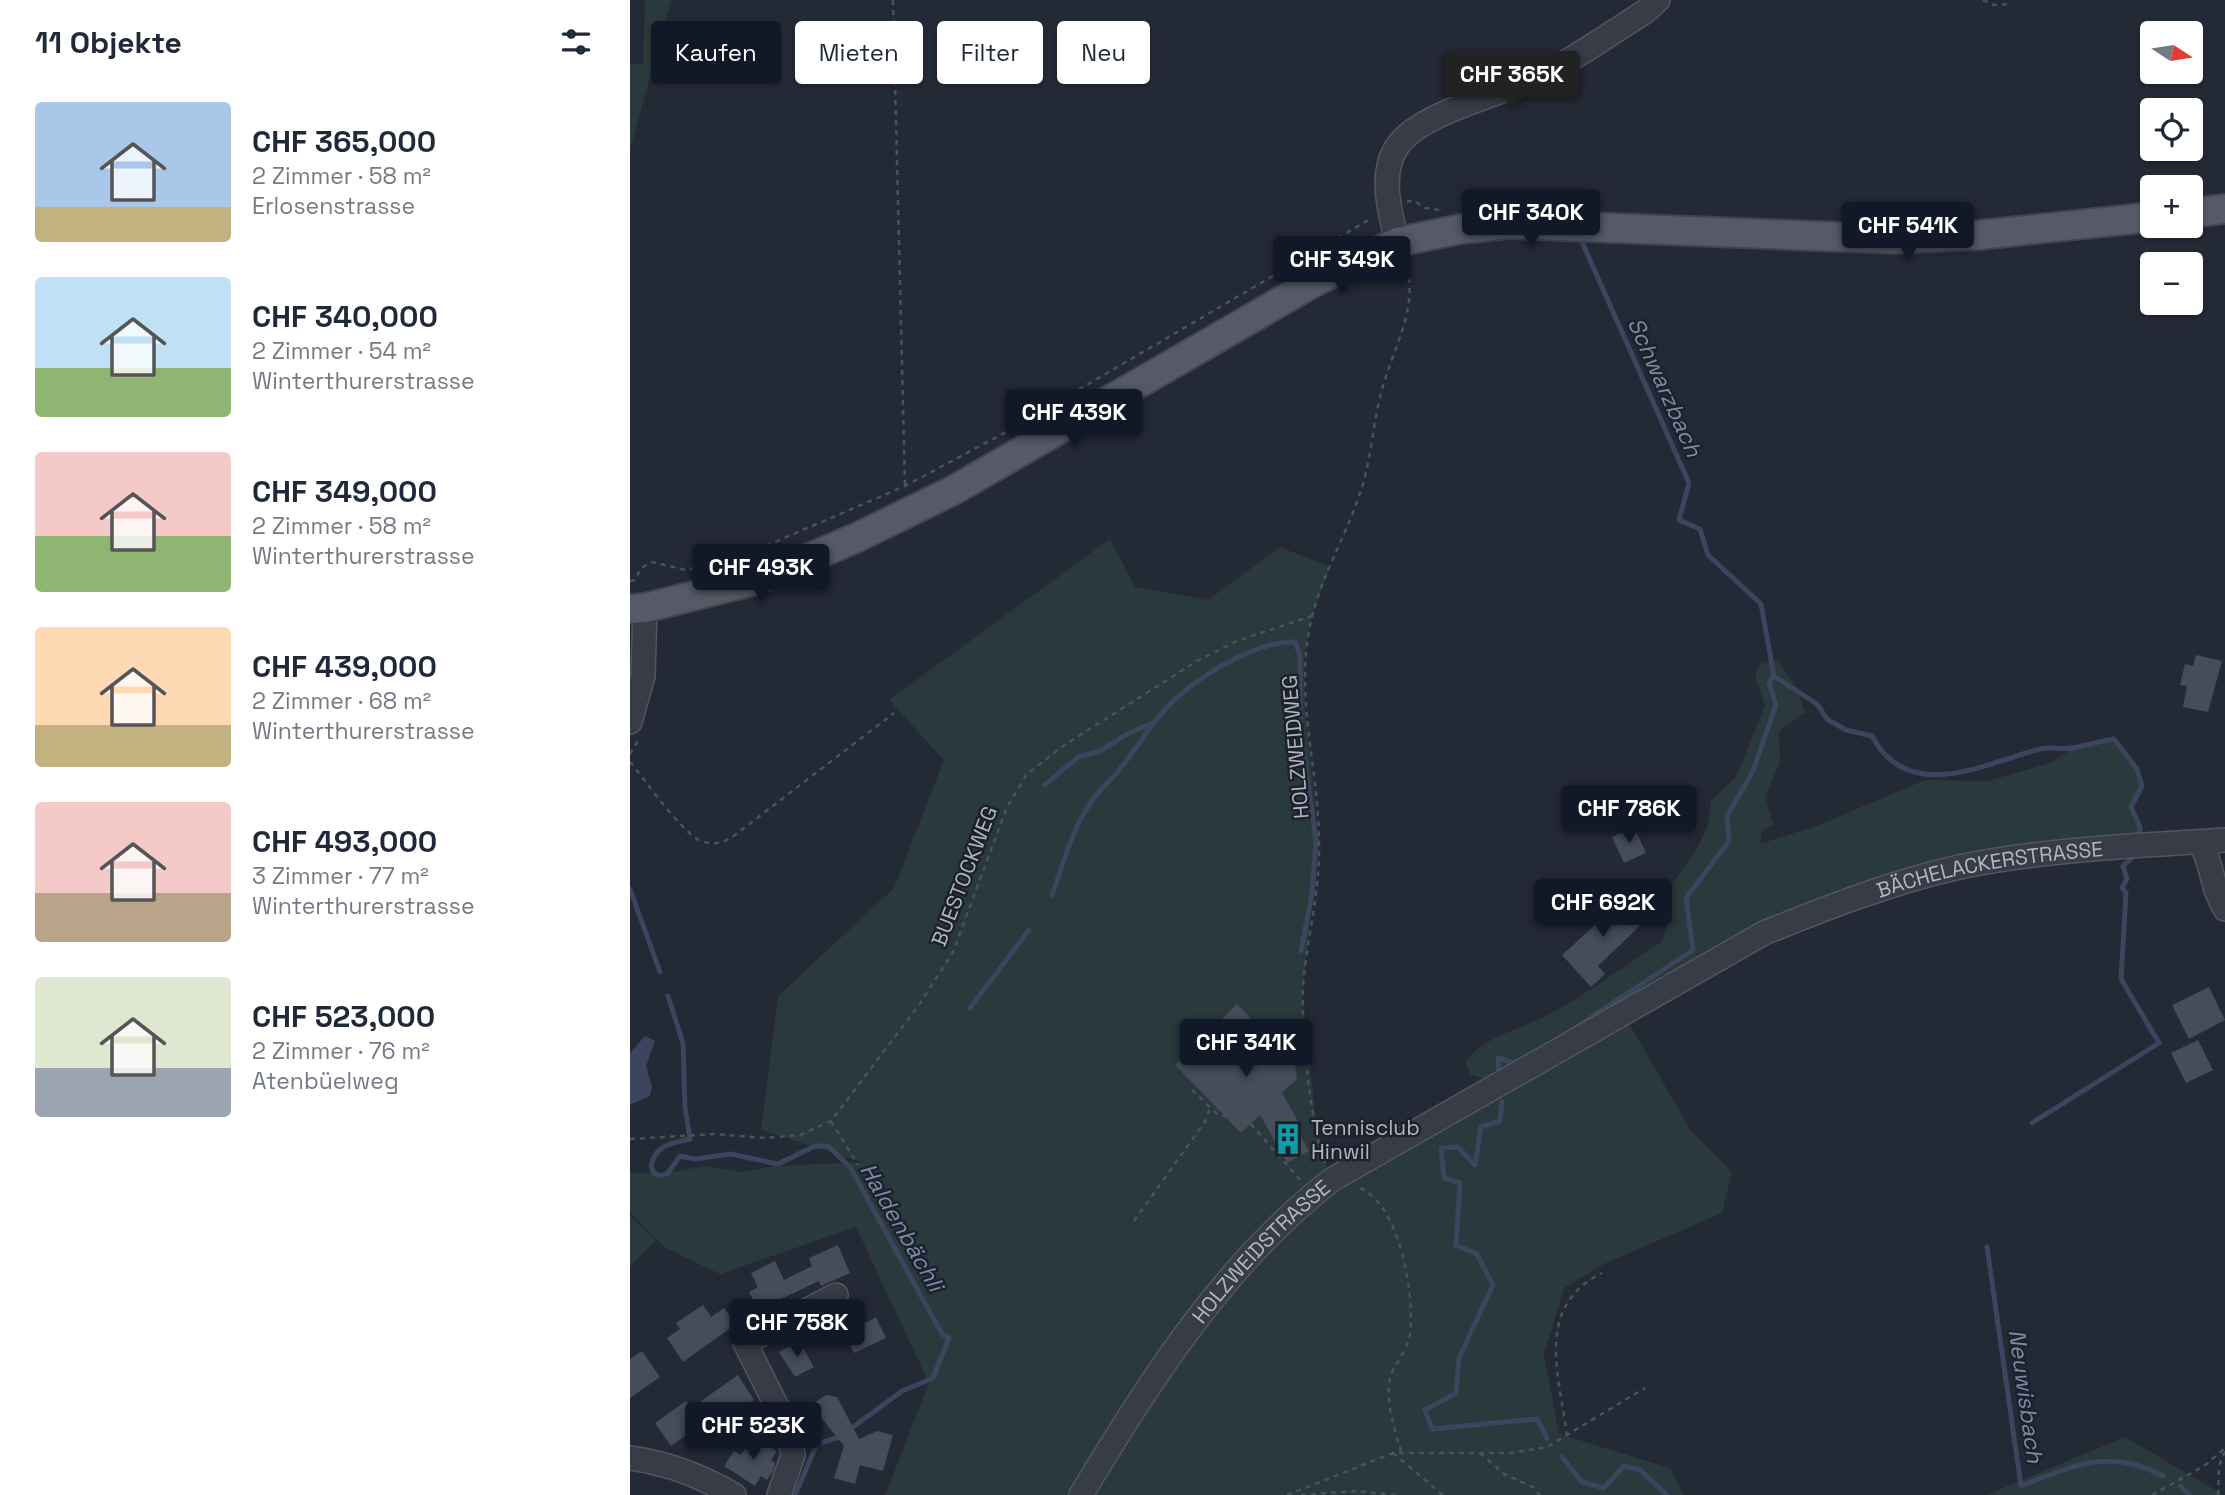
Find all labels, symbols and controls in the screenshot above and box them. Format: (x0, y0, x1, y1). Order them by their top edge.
chip: Kaufen (651, 21, 781, 84)
chip: Mieten (795, 21, 923, 84)
chip: Filter (937, 21, 1043, 84)
chip: Neu (1057, 21, 1150, 84)
north arrow (2140, 21, 2203, 84)
map controls (2140, 21, 2203, 315)
text: 11 Objekte (35, 23, 182, 62)
icon: filters (557, 23, 595, 61)
pin: CHF 365K (1440, 52, 1584, 111)
text: CHF 365K (1460, 59, 1564, 89)
button: locate (2140, 98, 2203, 161)
text: CHF 365,000 (252, 122, 436, 161)
icon: home (91, 130, 175, 214)
text: 2 Zimmer · 58 m² (252, 161, 431, 191)
button: + (2140, 175, 2203, 238)
pin: CHF 340K (1459, 190, 1603, 249)
text: Erlosenstrasse (252, 191, 415, 221)
text: CHF 340K (1478, 197, 1584, 227)
pin: CHF 541K (1836, 202, 1980, 262)
text: CHF 541K (1858, 210, 1958, 240)
pin: CHF 349K (1270, 236, 1414, 296)
text: CHF 349K (1289, 244, 1395, 274)
button: − (2140, 252, 2203, 315)
text: CHF 340,000 (252, 297, 438, 336)
icon: home (91, 305, 175, 389)
water label: Schwarzbach (1621, 313, 1709, 462)
text: 2 Zimmer · 54 m² (252, 336, 431, 366)
text: Winterthurerstrasse (252, 366, 475, 396)
pin: CHF 439K (1002, 390, 1146, 449)
text: CHF 439K (1021, 397, 1127, 427)
text: CHF 349,000 (252, 472, 437, 511)
icon: home (91, 480, 175, 564)
text: 2 Zimmer · 58 m² (252, 511, 431, 541)
text: Winterthurerstrasse (252, 541, 475, 571)
pin: CHF 493K (689, 544, 833, 604)
text: CHF 493K (708, 552, 814, 582)
text: CHF 439,000 (252, 647, 437, 686)
icon: home (91, 655, 175, 739)
street label: HOLZWEIDWEG (1275, 674, 1315, 820)
text: 2 Zimmer · 68 m² (252, 686, 431, 716)
text: Winterthurerstrasse (252, 716, 475, 746)
pin: CHF 786K (1557, 786, 1701, 845)
text: CHF 786K (1577, 793, 1681, 823)
street label: BUESTOCKWEG (925, 802, 1003, 950)
text: CHF 493,000 (252, 822, 437, 861)
icon: home (91, 830, 175, 914)
street label: BÄCHELACKERSTRASSE (1873, 835, 2104, 903)
text: 3 Zimmer · 77 m² (252, 861, 429, 891)
pin: CHF 692K (1531, 880, 1675, 939)
text: CHF 692K (1551, 887, 1655, 917)
text: Winterthurerstrasse (252, 891, 475, 921)
text: CHF 523,000 (252, 997, 435, 1036)
icon: home (91, 1005, 175, 1089)
pin: CHF 341K (1174, 1020, 1318, 1079)
text: CHF 341K (1196, 1027, 1296, 1057)
text: 2 Zimmer · 76 m² (252, 1036, 430, 1066)
text: Atenbüelweg (252, 1066, 399, 1096)
place label: Tennisclub Hinwil (1311, 1114, 1420, 1165)
building icon: Tennisclub Hinwil (1271, 1122, 1305, 1156)
water label: Haldenbächli (853, 1157, 952, 1299)
street label: HOLZWEIDSTRASSE (1185, 1173, 1335, 1328)
pin: CHF 758K (725, 1300, 869, 1359)
text: CHF 758K (746, 1307, 848, 1337)
water label: Neuwisbach (2002, 1327, 2050, 1466)
pin: CHF 523K (681, 1402, 825, 1462)
text: CHF 523K (701, 1410, 805, 1440)

